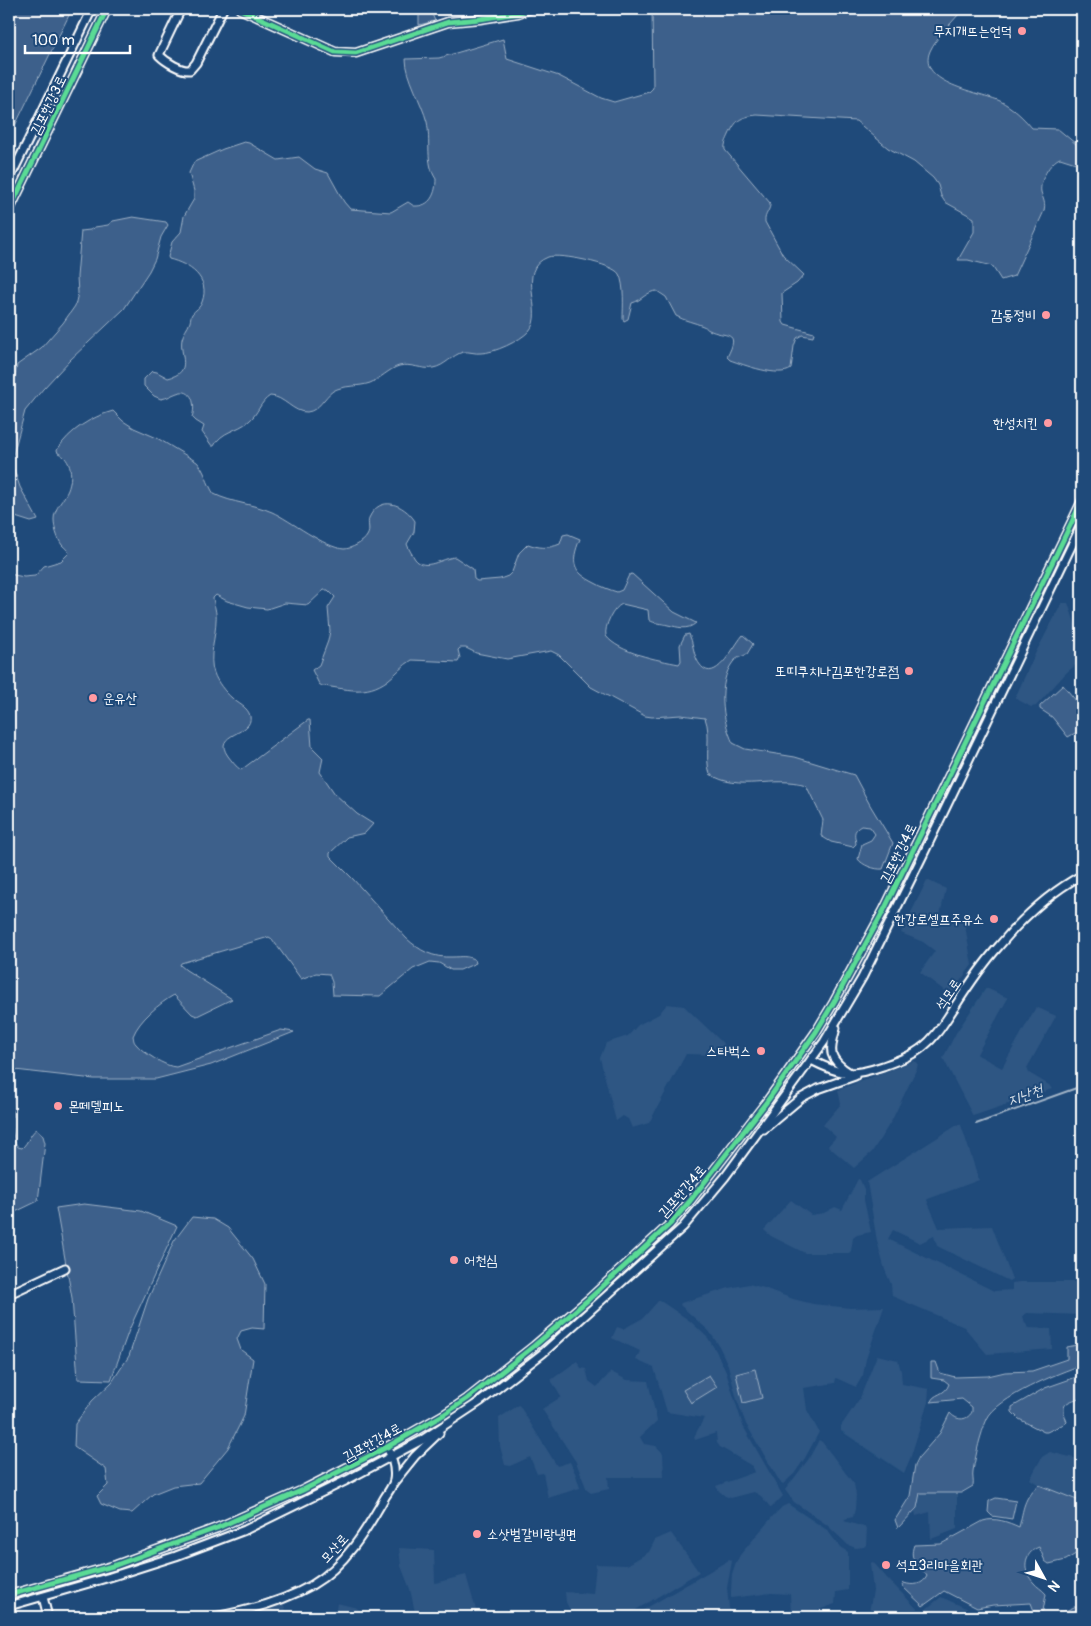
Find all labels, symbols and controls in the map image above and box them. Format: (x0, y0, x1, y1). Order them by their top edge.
scale bar (25, 22, 130, 54)
place label: 무지개뜨는언덕 (933, 23, 1012, 40)
marker: 무지개뜨는언덕 (1016, 25, 1028, 37)
text: 100 m (32, 31, 75, 50)
street label: 김포한강3로 (27, 73, 70, 138)
place label: 감동정비 (991, 307, 1036, 324)
marker: 감동정비 (1040, 309, 1052, 321)
place label: 한성치킨 (993, 415, 1038, 432)
marker: 한성치킨 (1042, 417, 1054, 429)
place label: 또띠쿠치나김포한강로점 (775, 663, 899, 680)
marker: 또띠쿠치나김포한강로점 (903, 665, 915, 677)
place label: 운유산 (103, 690, 138, 707)
marker: 운유산 (87, 692, 99, 704)
street label: 김포한강4로 (877, 821, 920, 886)
place label: 한강로셀프주유소 (894, 911, 984, 928)
marker: 한강로셀프주유소 (988, 913, 1000, 925)
street label: 석모로 (932, 976, 965, 1013)
place label: 스타벅스 (706, 1043, 751, 1060)
marker: 스타벅스 (755, 1045, 767, 1057)
water label: 지난천 (1005, 1080, 1047, 1111)
place label: 몬떼델피노 (68, 1098, 124, 1115)
marker: 몬떼델피노 (52, 1100, 64, 1112)
street label: 김포한강4로 (655, 1161, 710, 1221)
place label: 어천심 (464, 1252, 498, 1269)
marker: 어천심 (448, 1254, 460, 1266)
street label: 김포한강4로 (340, 1419, 405, 1465)
place label: 소삿벌갈비랑냉면 (487, 1526, 577, 1543)
marker: 소삿벌갈비랑냉면 (471, 1528, 483, 1540)
street label: 모산로 (317, 1530, 352, 1567)
north arrow (1018, 1554, 1068, 1604)
place label: 석모3리마을회관 (896, 1557, 983, 1574)
marker: 석모3리마을회관 (880, 1559, 892, 1571)
text: N (1044, 1577, 1063, 1595)

